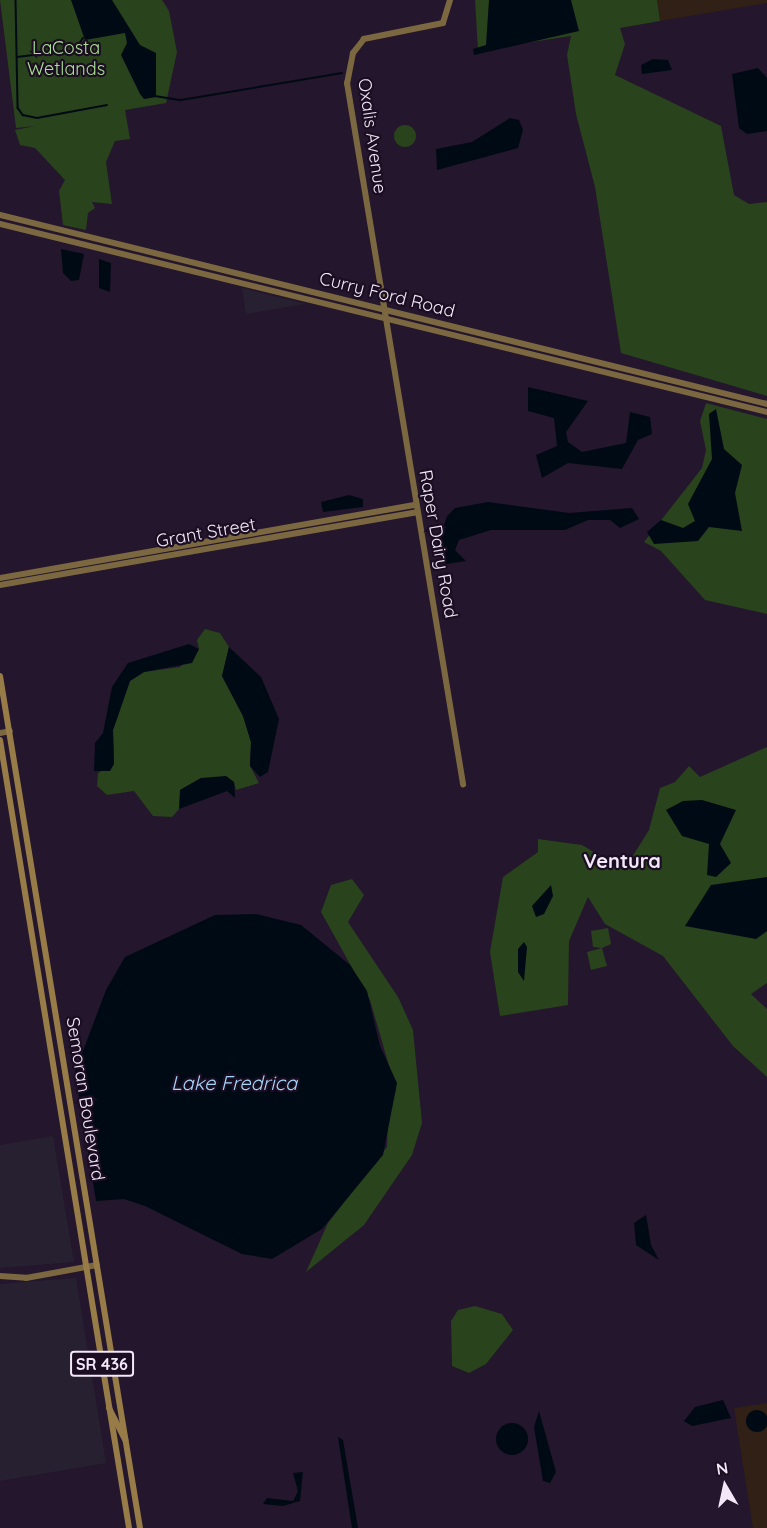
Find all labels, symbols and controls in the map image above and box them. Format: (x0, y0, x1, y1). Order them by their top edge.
park label: LaCosta Wetlands (27, 38, 105, 80)
street label: Oxalis Avenue (353, 77, 391, 195)
street label: Curry Ford Road (317, 268, 457, 322)
street label: Raper Dairy Road (414, 468, 462, 620)
street label: Grant Street (155, 514, 257, 552)
district label: Ventura (583, 848, 661, 872)
street label: Semoran Boulevard (61, 1016, 109, 1182)
water label: Lake Fredrica (171, 1070, 297, 1094)
road number: SR 436 (69, 1351, 135, 1377)
north arrow (695, 1456, 755, 1516)
text: N (715, 1457, 730, 1479)

